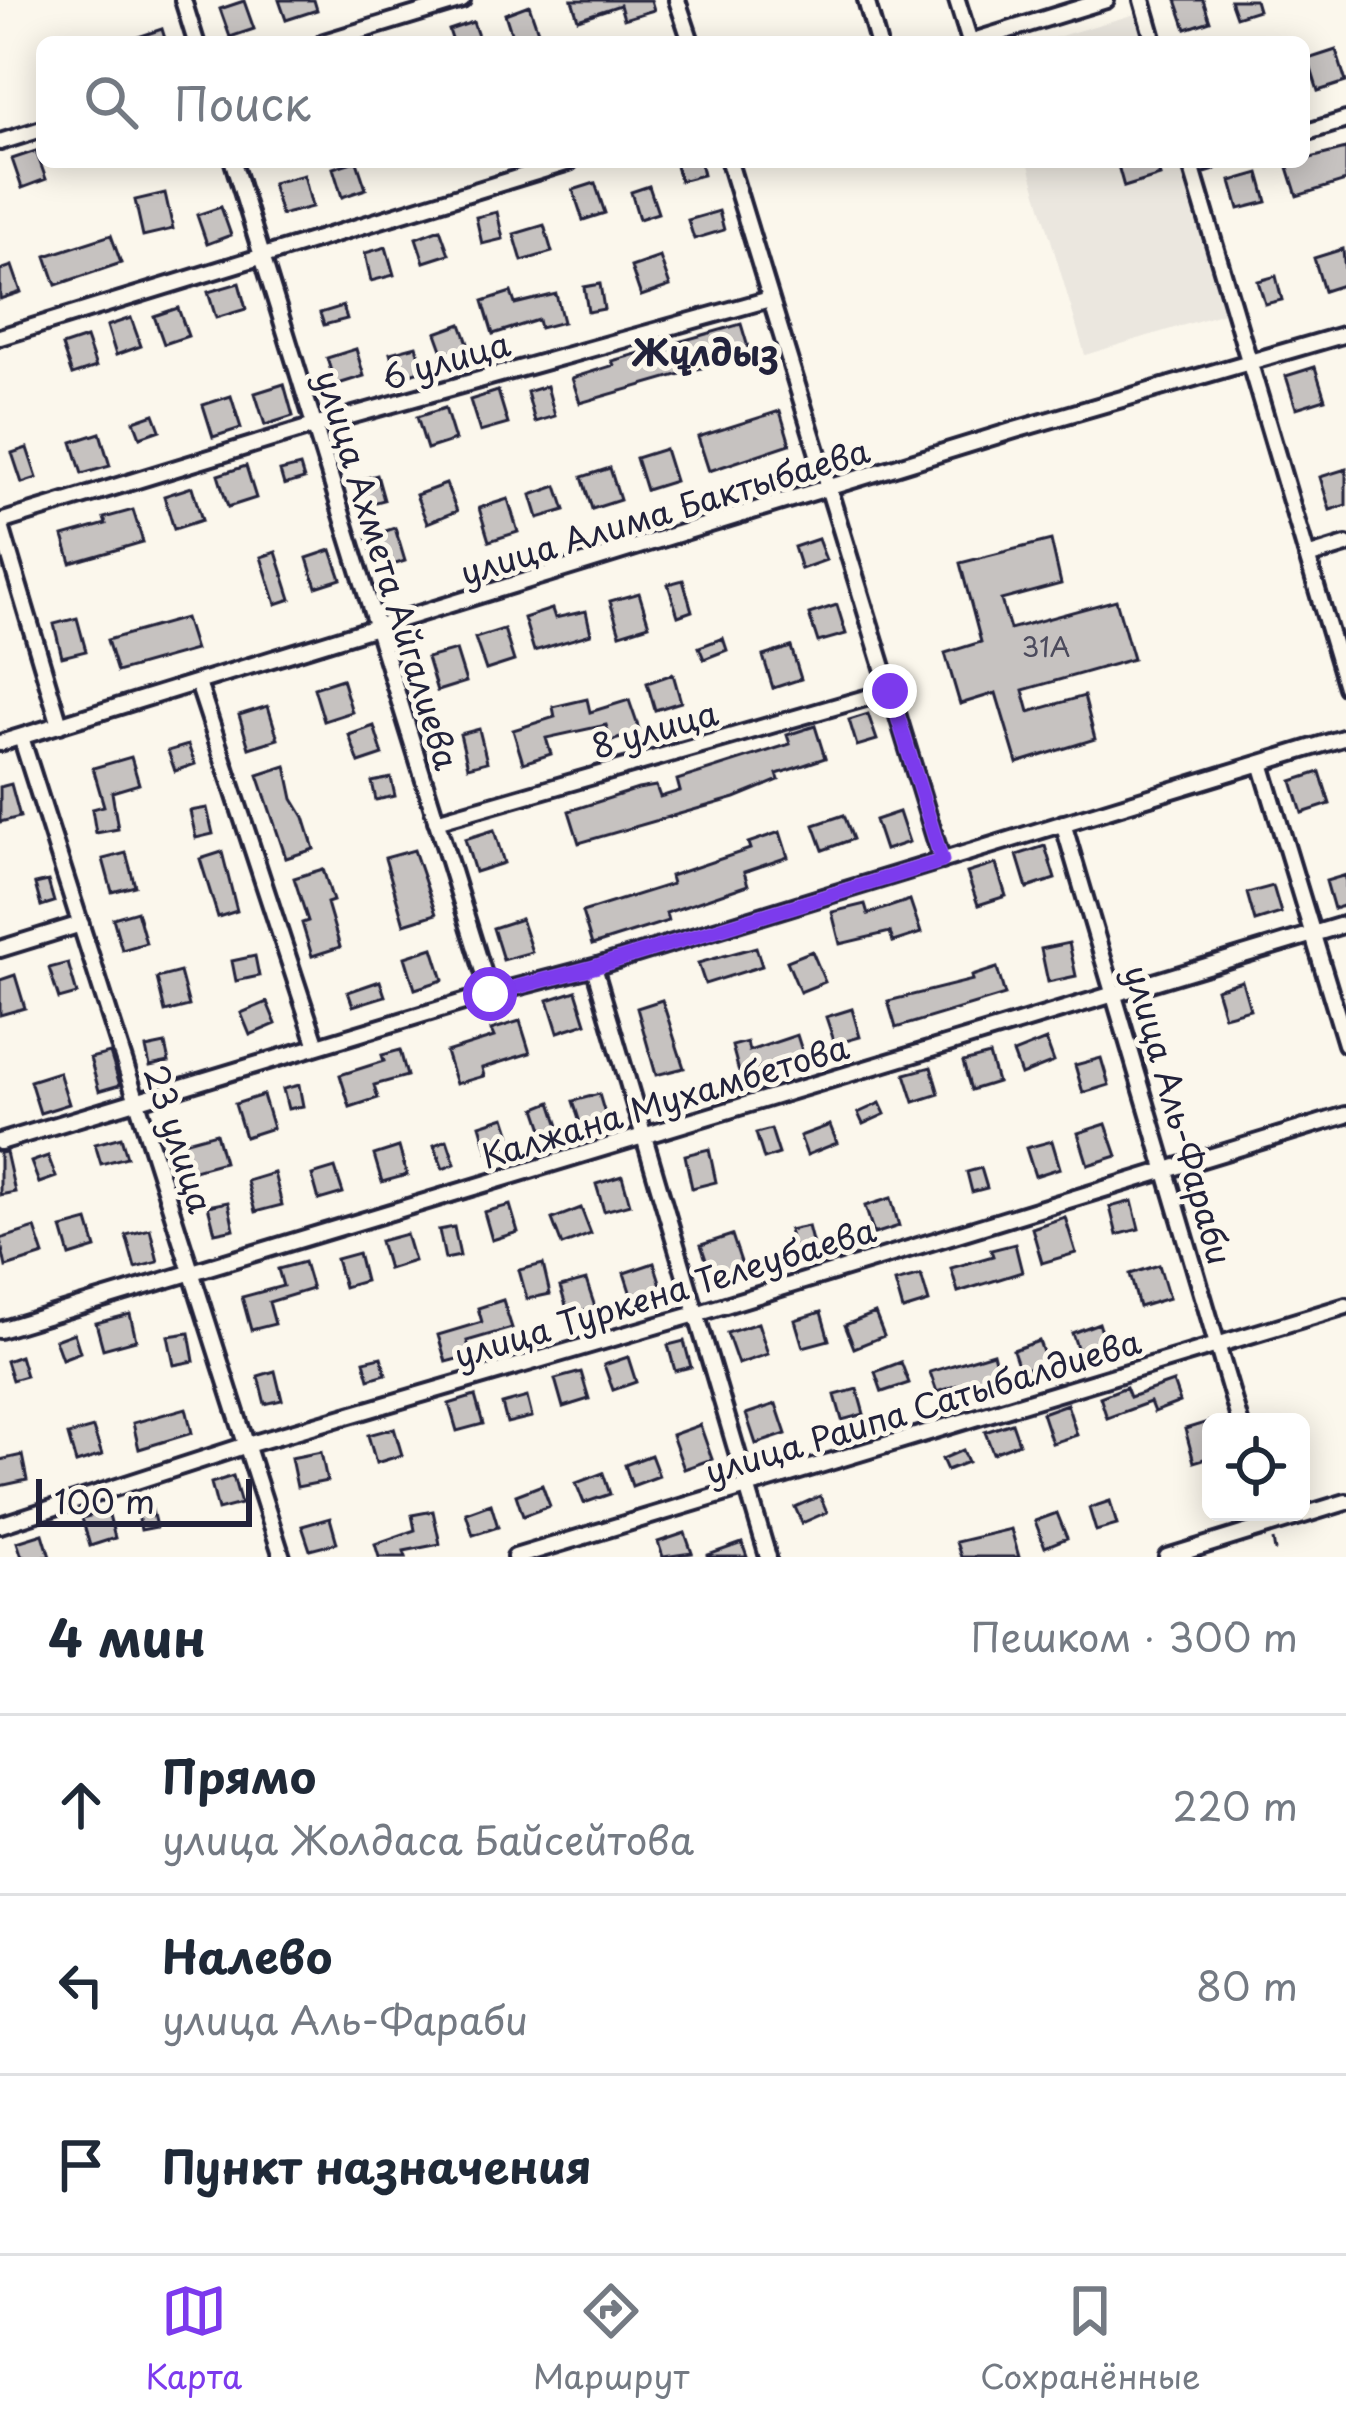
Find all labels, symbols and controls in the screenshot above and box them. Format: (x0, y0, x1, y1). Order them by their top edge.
search box (36, 36, 1310, 168)
text: Поиск (174, 68, 311, 136)
icon: search (78, 69, 144, 135)
street label: 6 улица (375, 317, 516, 401)
district label: Жұлдыз (631, 324, 779, 378)
street label: улица Ахмета Айгалиева (304, 363, 474, 776)
street label: улица Алима Бактыбаева (454, 424, 876, 596)
house number: 31А (1021, 625, 1071, 666)
route end (863, 664, 917, 718)
street label: 8 улица (586, 686, 724, 770)
street label: улица Аль-Фараби (1113, 959, 1247, 1270)
route start (463, 967, 517, 1021)
street label: Калжана Мухамбетова (474, 1020, 855, 1180)
street label: 23 улица (132, 1058, 227, 1219)
street label: улица Туркена Телеубаева (447, 1203, 882, 1379)
street label: улица Раипа Сатыбалдиева (698, 1315, 1147, 1495)
map controls (1202, 1413, 1310, 1521)
button: locate (1202, 1413, 1310, 1521)
scale bar (36, 1473, 252, 1526)
text: 100 m (54, 1475, 155, 1525)
text: 4 мин (48, 1597, 206, 1674)
text: Пешком · 300 m (970, 1606, 1298, 1665)
text: Прямо (162, 1741, 316, 1809)
icon: ahead (48, 1772, 114, 1838)
text: 220 m (1173, 1775, 1298, 1834)
text: улица Жолдаса Байсейтова (162, 1809, 694, 1868)
text: Налево (162, 1921, 332, 1989)
icon: left (48, 1952, 114, 2018)
text: 80 m (1196, 1955, 1298, 2014)
text: улица Аль-Фараби (162, 1989, 528, 2048)
text: Пункт назначения (162, 2131, 592, 2199)
icon: arrive (48, 2132, 114, 2198)
tab: Карта (145, 2278, 242, 2400)
tab: Маршрут (533, 2278, 689, 2400)
tab: Сохранённые (980, 2278, 1201, 2400)

